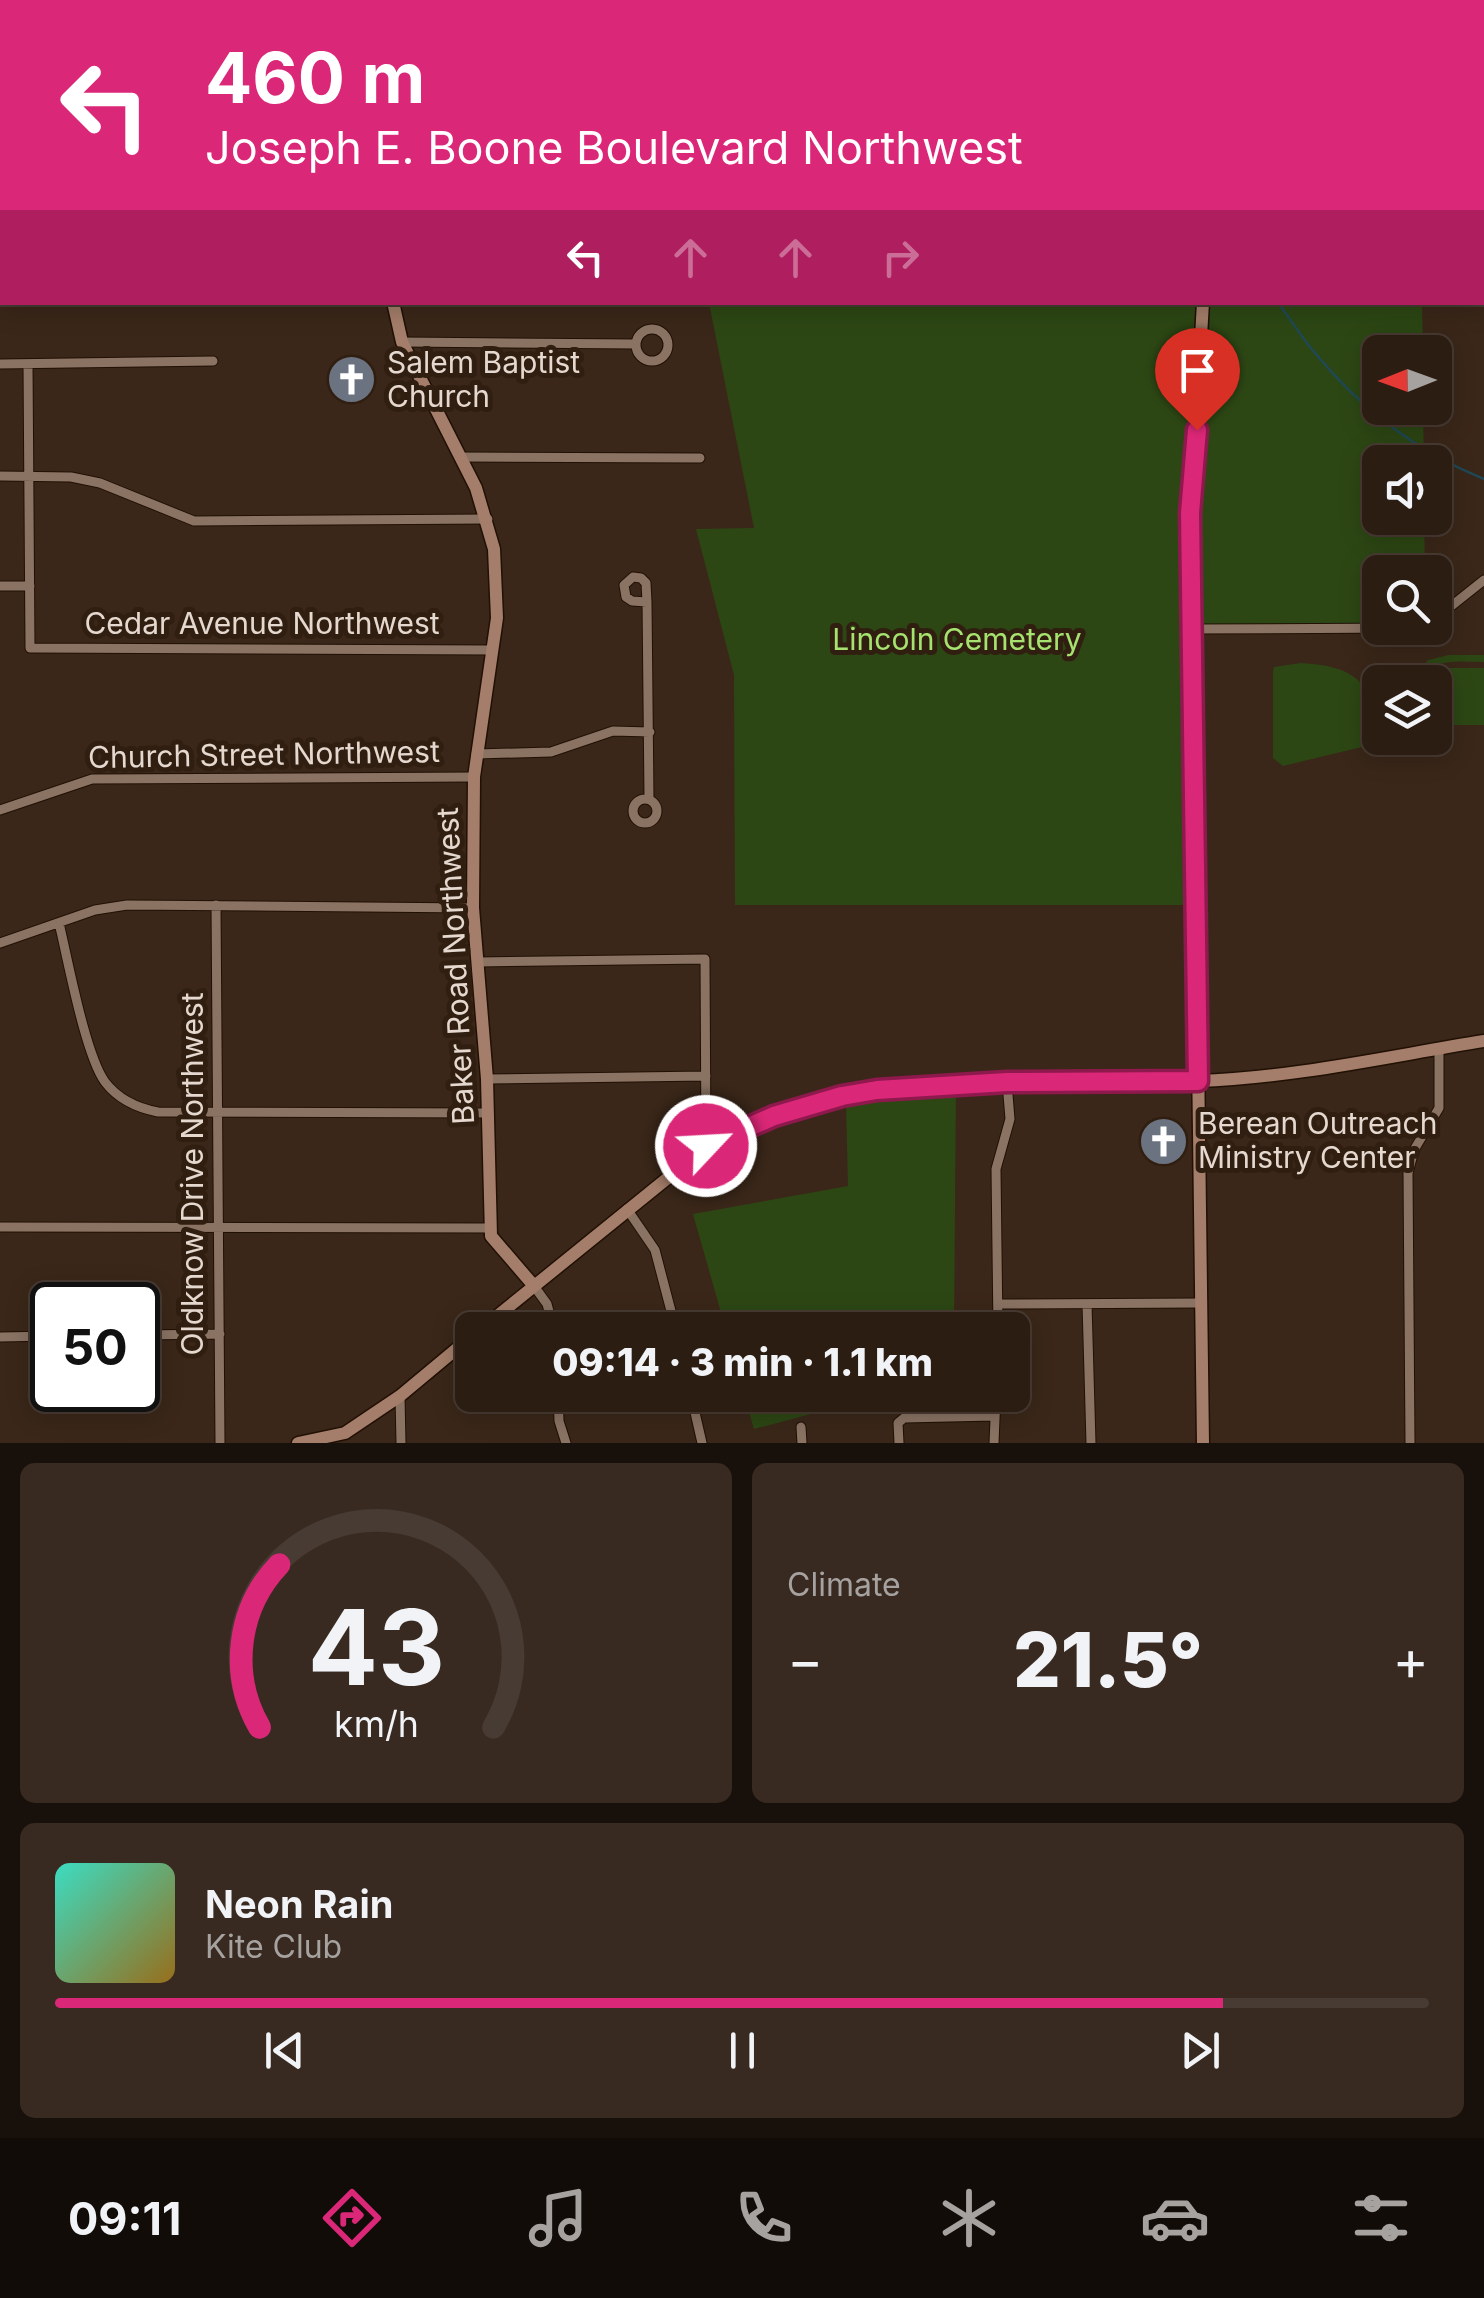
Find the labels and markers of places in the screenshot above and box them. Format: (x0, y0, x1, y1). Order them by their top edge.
pin (1155, 328, 1240, 431)
place label: Salem Baptist Church (387, 344, 580, 414)
church icon: Salem Baptist Church (326, 354, 378, 406)
place label: Berean Outreach Ministry Center (1198, 1105, 1438, 1175)
church icon: Berean Outreach Ministry Center (1137, 1115, 1189, 1167)

